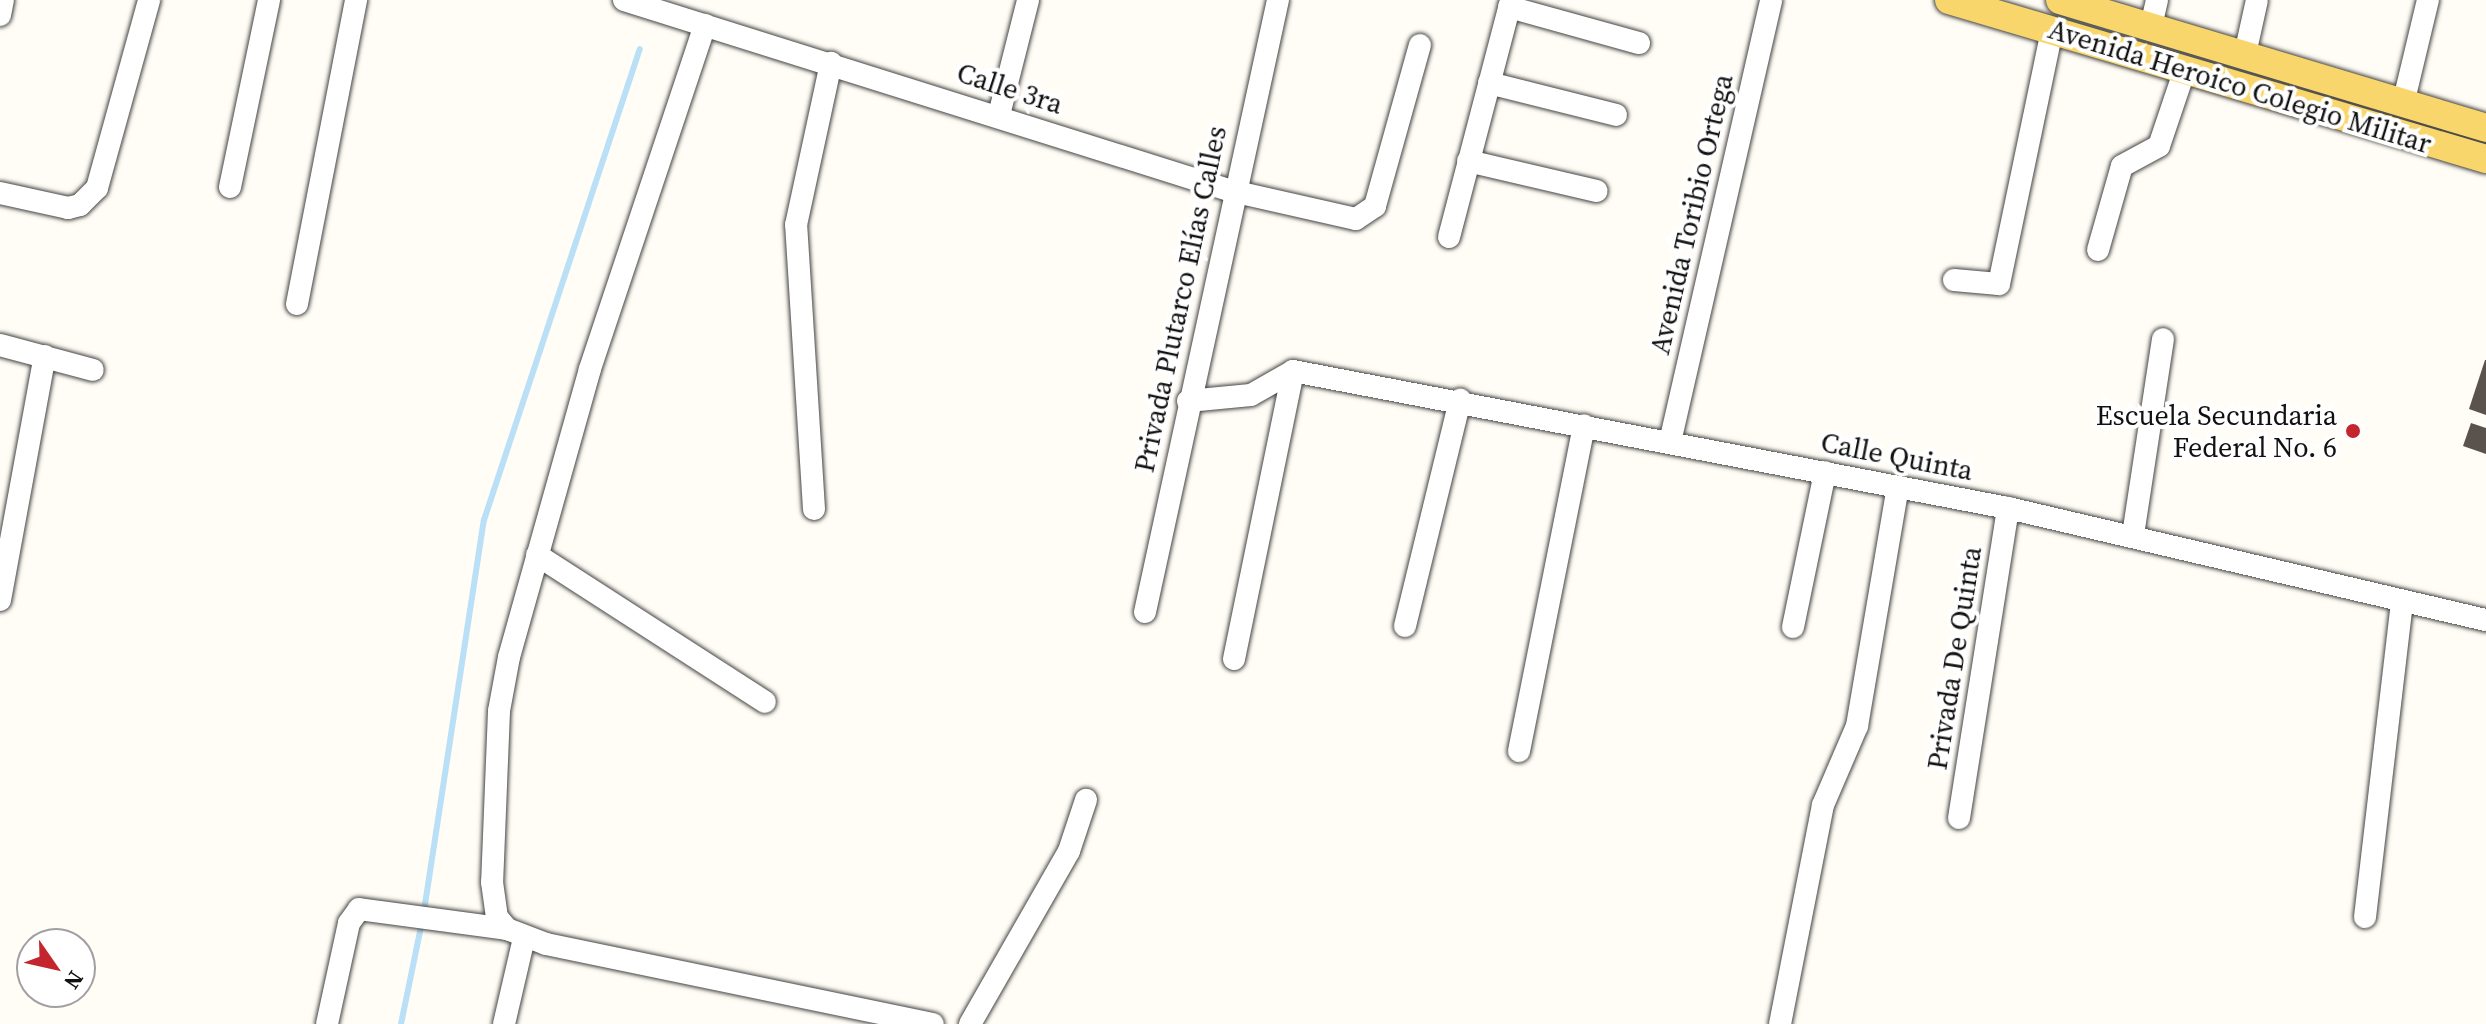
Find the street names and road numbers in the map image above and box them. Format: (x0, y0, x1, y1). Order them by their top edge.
street label: Avenida Heroico Colegio Militar (2045, 12, 2435, 160)
street label: Calle 3ra (953, 55, 1067, 121)
street label: Avenida Toribio Ortega (1642, 70, 1740, 358)
street label: Privada Plutarco Elías Calles (1127, 123, 1233, 475)
street label: Calle Quinta (1818, 425, 1976, 487)
street label: Privada De Quinta (1920, 544, 1988, 772)

